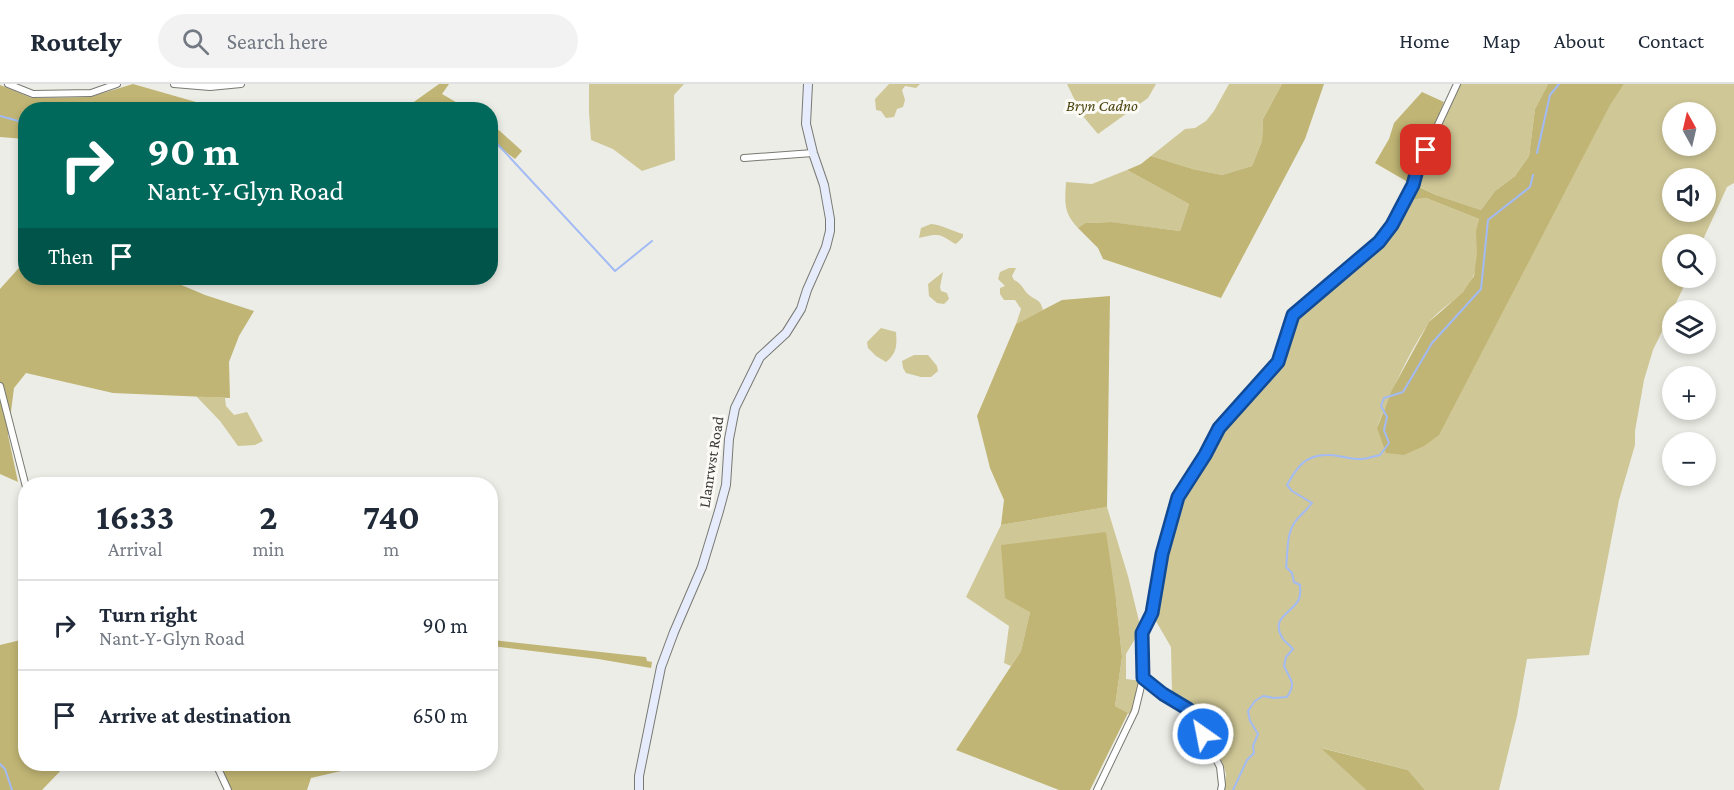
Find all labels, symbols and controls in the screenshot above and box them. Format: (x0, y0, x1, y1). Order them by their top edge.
search box (158, 14, 578, 68)
icon: search (179, 25, 212, 58)
text: Routely (30, 26, 122, 57)
text: Search here (227, 29, 328, 54)
text: Home (1399, 29, 1449, 53)
text: Map (1482, 29, 1521, 53)
text: About (1554, 29, 1605, 53)
text: Contact (1638, 29, 1704, 53)
park label: Bryn Cadno (1066, 97, 1138, 115)
north arrow (1662, 102, 1716, 156)
map controls (1662, 102, 1716, 486)
pin (1400, 124, 1451, 175)
icon: right (48, 126, 126, 204)
text: 90 m (147, 127, 239, 174)
icon: arrive (1409, 133, 1442, 166)
button: sound (1662, 168, 1716, 222)
text: Nant-Y-Glyn Road (147, 176, 344, 206)
button: search (1662, 234, 1716, 288)
icon: arrive (105, 240, 138, 273)
text: Then (48, 244, 93, 269)
button: layers (1662, 300, 1716, 354)
button: + (1662, 366, 1716, 420)
street label: Llanrwst Road (695, 414, 727, 509)
button: − (1662, 432, 1716, 486)
text: 16:33 (96, 497, 174, 537)
text: 2 (259, 497, 278, 537)
text: 740 (363, 497, 420, 537)
text: Arrival (108, 538, 162, 560)
text: min (253, 538, 285, 560)
text: m (383, 538, 399, 560)
text: Turn right (99, 602, 197, 627)
icon: right (48, 609, 81, 642)
text: 90 m (423, 613, 468, 638)
text: Nant-Y-Glyn Road (99, 627, 245, 649)
icon: arrive (48, 699, 81, 732)
position arrow (1171, 702, 1235, 766)
text: Arrive at destination (99, 703, 291, 728)
text: 650 m (413, 703, 468, 728)

